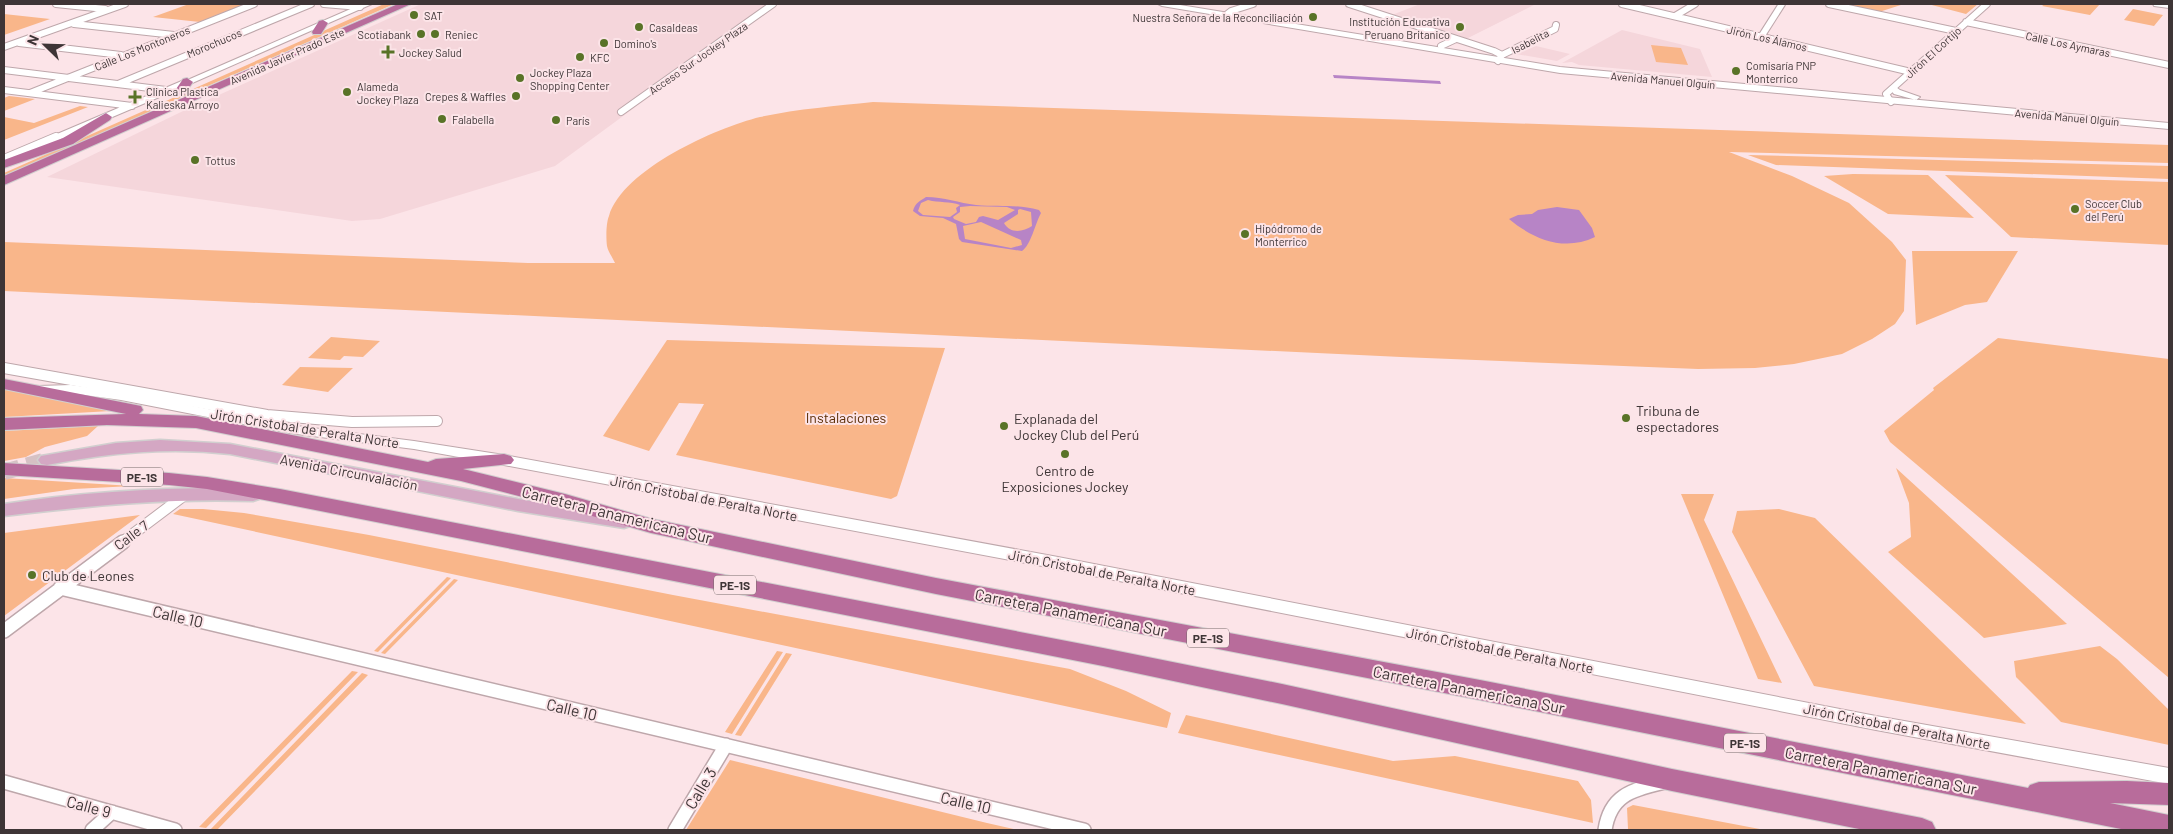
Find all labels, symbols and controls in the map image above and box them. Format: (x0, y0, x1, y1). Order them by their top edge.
marker: SAT (408, 9, 420, 21)
place label: SAT (424, 9, 443, 22)
place label: Nuestra Señora de la Reconciliación (1132, 11, 1303, 24)
marker: Nuestra Señora de la Reconciliación (1307, 11, 1319, 23)
place label: Institución Educativa Peruano Britanico (1349, 15, 1450, 41)
street label: Acceso Sur Jockey Plaza (646, 19, 750, 97)
north arrow (20, 20, 70, 70)
marker: CasaIdeas (633, 21, 645, 33)
place label: CasaIdeas (649, 21, 698, 34)
marker: Institución Educativa Peruano Britanico (1454, 21, 1466, 33)
street label: Jirón Los Álamos (1726, 22, 1808, 54)
street label: Calle Los Montoneros (92, 23, 192, 73)
street label: Jirón El Cortijo (1902, 23, 1964, 81)
street label: Avenida Javier Prado Este (228, 25, 346, 87)
street label: Morochucos (185, 26, 243, 60)
street label: Isabelita (1509, 26, 1551, 56)
place label: Scotiabank (357, 28, 411, 41)
marker: Scotiabank (415, 28, 427, 40)
marker: Reniec (429, 28, 441, 40)
place label: Reniec (445, 28, 478, 41)
street label: Calle Los Aymaras (2025, 29, 2111, 59)
text: N (23, 32, 42, 47)
marker: Domino's (598, 37, 610, 49)
place label: Domino's (614, 37, 657, 50)
marker: Jockey Salud (381, 45, 395, 59)
place label: Jockey Salud (399, 46, 462, 59)
marker: KFC (574, 51, 586, 63)
place label: KFC (590, 51, 610, 64)
place label: Comisaría PNP Monterrico (1746, 59, 1816, 85)
marker: Comisaría PNP Monterrico (1730, 65, 1742, 77)
place label: Jockey Plaza Shopping Center (530, 66, 609, 92)
street label: Avenida Manuel Olguín (1610, 69, 1716, 91)
marker: Jockey Plaza Shopping Center (514, 72, 526, 84)
place label: Alameda Jockey Plaza (357, 80, 419, 106)
place label: Clinica Plastica Kalieska Arroyo (146, 85, 219, 111)
marker: Alameda Jockey Plaza (341, 86, 353, 98)
marker: Clinica Plastica Kalieska Arroyo (128, 90, 142, 104)
place label: Crepes & Waffles (425, 90, 506, 103)
marker: Crepes & Waffles (510, 90, 522, 102)
street label: Avenida Manuel Olguín (2014, 106, 2120, 128)
marker: Falabella (436, 113, 448, 125)
place label: Falabella (452, 113, 494, 126)
marker: París (550, 114, 562, 126)
place label: París (566, 114, 590, 127)
marker: Tottus (189, 154, 201, 166)
place label: Tottus (205, 154, 236, 167)
place label: Soccer Club del Perú (2085, 197, 2142, 223)
marker: Soccer Club del Perú (2069, 203, 2081, 215)
place label: Hipódromo de Monterrico (1255, 222, 1322, 248)
marker: Hipódromo de Monterrico (1239, 228, 1251, 240)
place label: Tribuna de espectadores (1636, 402, 1719, 435)
street label: Jirón Cristobal de Peralta Norte (210, 405, 400, 451)
park label: Instalaciones (806, 409, 887, 426)
place label: Explanada del Jockey Club del Perú (1014, 410, 1139, 443)
marker: Tribuna de espectadores (1620, 412, 1632, 424)
marker: Explanada del Jockey Club del Perú (998, 420, 1010, 432)
marker: Centro de Exposiciones Jockey (1059, 448, 1071, 460)
street label: Avenida Circunvalación (279, 450, 419, 494)
place label: Centro de Exposiciones Jockey (1002, 462, 1129, 495)
road number: PE-1S (121, 468, 163, 487)
street label: Jirón Cristobal de Peralta Norte (609, 471, 799, 525)
street label: Carretera Panamericana Sur (520, 481, 714, 547)
street label: Calle 7 (110, 516, 152, 553)
street label: Jirón Cristobal de Peralta Norte (1007, 545, 1197, 599)
place label: Club de Leones (42, 567, 134, 584)
marker: Club de Leones (26, 569, 38, 581)
road number: PE-1S (714, 576, 756, 594)
street label: Carretera Panamericana Sur (973, 584, 1169, 640)
street label: Calle 10 (151, 601, 205, 631)
street label: Jirón Cristobal de Peralta Norte (1405, 623, 1595, 677)
road number: PE-1S (1187, 628, 1229, 648)
street label: Carretera Panamericana Sur (1371, 661, 1567, 717)
street label: Calle 10 (545, 694, 599, 724)
street label: Jirón Cristobal de Peralta Norte (1802, 699, 1992, 753)
road number: PE-1S (1724, 734, 1766, 752)
street label: Carretera Panamericana Sur (1783, 742, 1979, 798)
street label: Calle 3 (680, 764, 720, 812)
street label: Calle 10 (939, 787, 993, 817)
street label: Calle 9 (65, 791, 113, 821)

